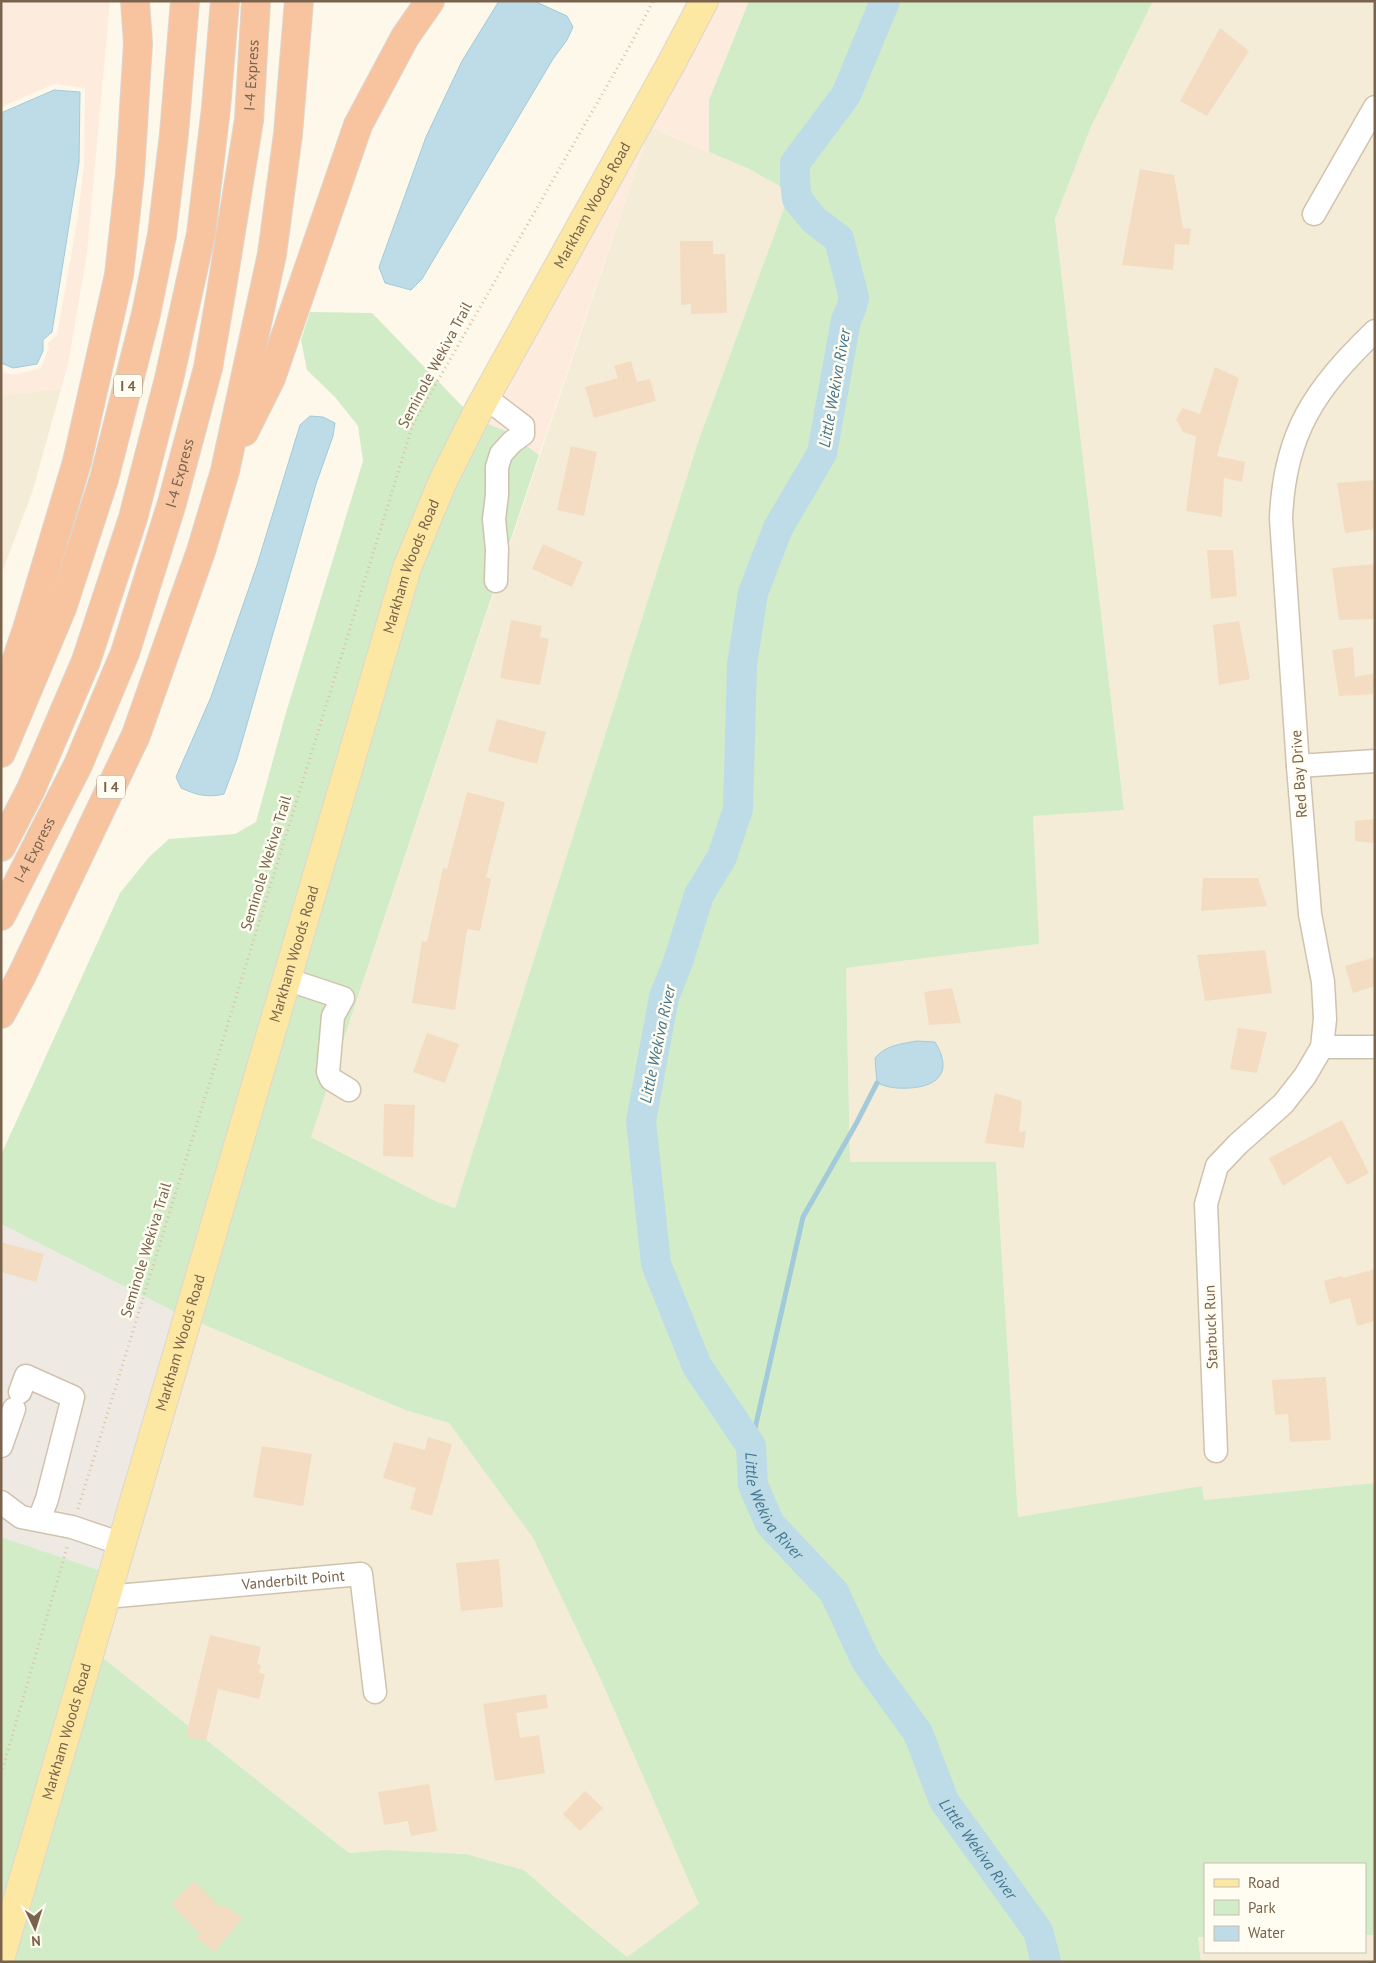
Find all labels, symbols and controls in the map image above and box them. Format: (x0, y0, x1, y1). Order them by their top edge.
street label: I-4 Express (240, 39, 263, 111)
street label: Markham Woods Road (549, 139, 635, 271)
street label: Seminole Wekiva Trail (393, 298, 476, 431)
water label: Little Wekiva River (814, 325, 855, 449)
road number: I 4 (114, 374, 142, 398)
street label: I-4 Express (161, 436, 198, 510)
street label: Markham Woods Road (378, 496, 443, 636)
street label: Red Bay Drive (1286, 729, 1311, 819)
road number: I 4 (97, 776, 125, 799)
street label: Seminole Wekiva Trail (236, 792, 295, 933)
street label: I-4 Express (10, 814, 59, 886)
street label: Markham Woods Road (265, 883, 323, 1024)
water label: Little Wekiva River (635, 981, 680, 1105)
street label: Seminole Wekiva Trail (116, 1179, 175, 1320)
street label: Markham Woods Road (151, 1272, 209, 1413)
street label: Starbuck Run (1200, 1285, 1221, 1370)
water label: Little Wekiva River (741, 1452, 809, 1565)
street label: Vanderbilt Point (240, 1566, 345, 1594)
street label: Markham Woods Road (37, 1661, 95, 1802)
water label: Little Wekiva River (935, 1794, 1023, 1905)
legend (1204, 1863, 1366, 1953)
text: Road (1248, 1873, 1280, 1892)
text: Park (1248, 1898, 1276, 1917)
north arrow (10, 1903, 60, 1953)
text: Water (1248, 1923, 1285, 1942)
text: N (31, 1932, 41, 1950)

